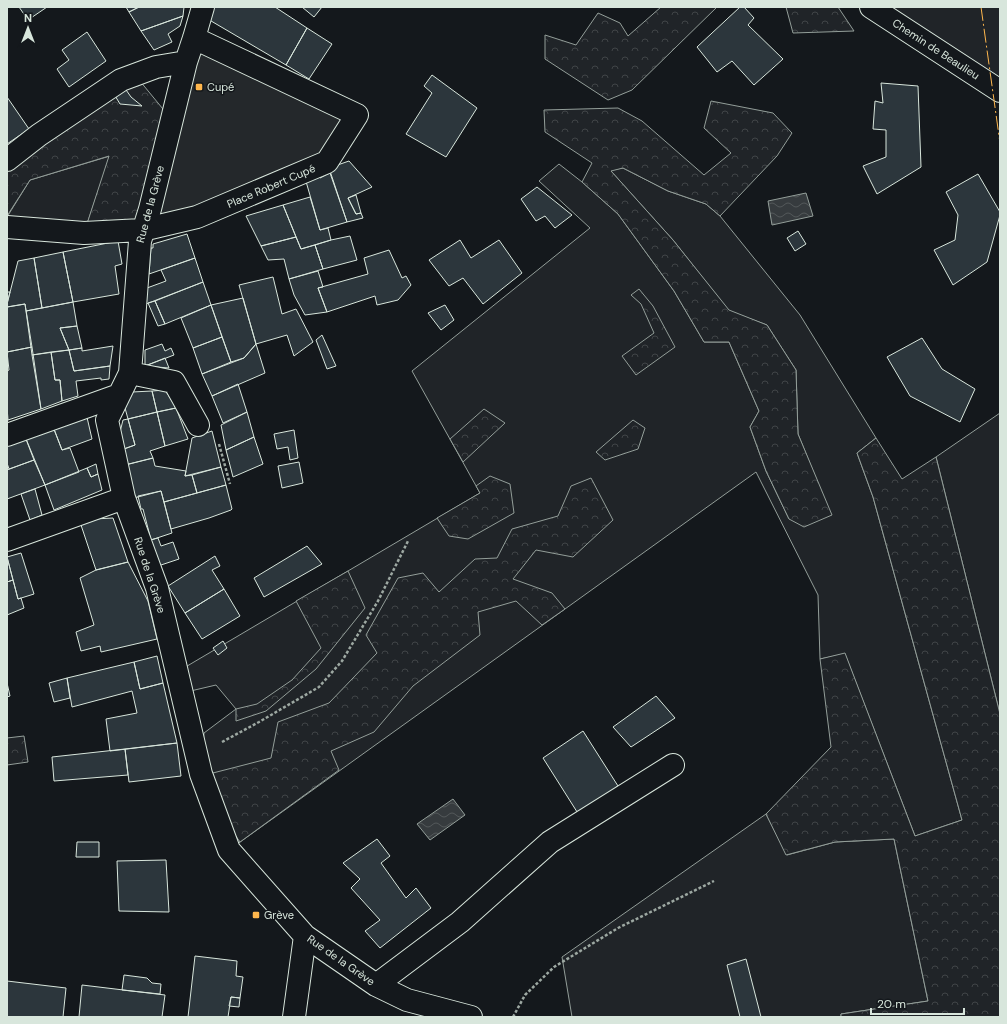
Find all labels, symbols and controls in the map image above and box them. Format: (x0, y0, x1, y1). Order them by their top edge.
north arrow (8, 8, 48, 48)
text: N (24, 11, 32, 25)
street label: Chemin de Beaulieu (890, 16, 982, 82)
place label: Cupé (207, 80, 234, 94)
marker: Cupé (194, 82, 204, 92)
street label: Place Robert Cupé (225, 161, 317, 211)
street label: Rue de la Grève (133, 164, 167, 244)
street label: Rue de la Grève (131, 535, 169, 615)
place label: Grève (264, 908, 294, 922)
marker: Grève (251, 910, 261, 920)
street label: Rue de la Grève (304, 931, 378, 989)
scale bar (871, 990, 964, 1016)
text: 20 m (877, 996, 906, 1012)

